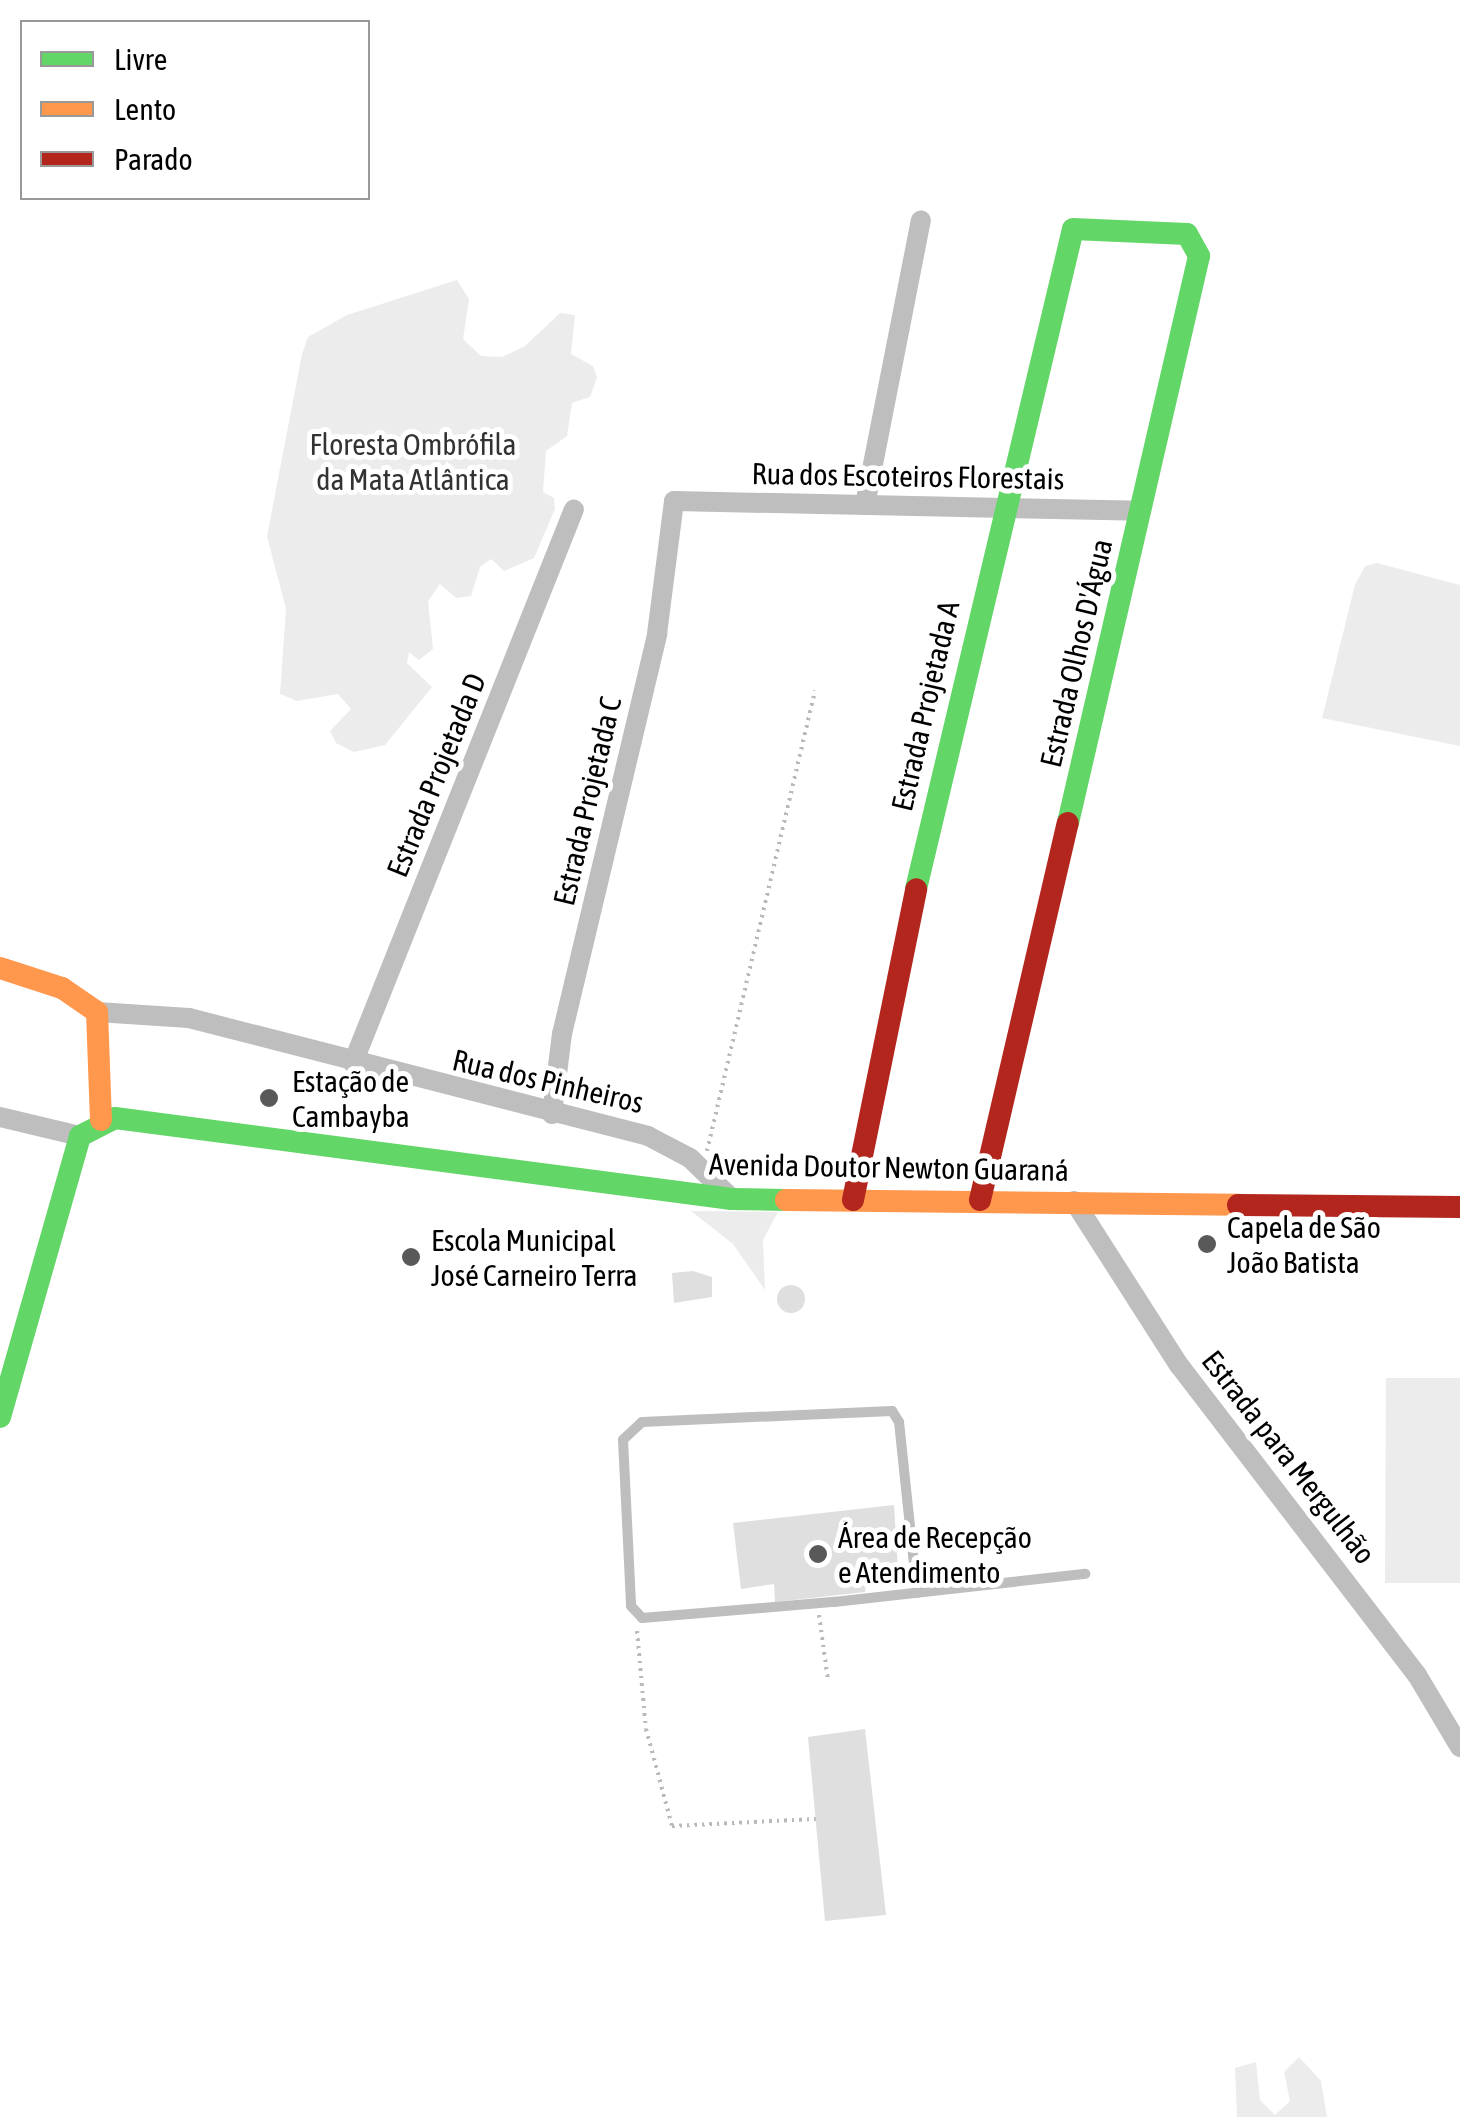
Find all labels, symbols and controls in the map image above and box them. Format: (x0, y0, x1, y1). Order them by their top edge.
legend (20, 20, 370, 200)
text: Livre (114, 42, 167, 76)
text: Lento (114, 92, 176, 126)
text: Parado (114, 142, 193, 176)
park label: Floresta Ombrófila da Mata Atlântica (310, 426, 516, 496)
street label: Rua dos Escoteiros Florestais (751, 455, 1065, 497)
street label: Estrada Olhos D'Água (1032, 535, 1120, 771)
street label: Estrada Projetada A (883, 598, 967, 814)
street label: Estrada Projetada D (379, 668, 493, 882)
street label: Estrada Projetada C (546, 693, 628, 909)
street label: Rua dos Pinheiros (449, 1042, 647, 1120)
place label: Estação de Cambayba (292, 1063, 410, 1134)
marker: Estação de Cambayba (256, 1085, 282, 1111)
street label: Avenida Doutor Newton Guaraná (709, 1146, 1069, 1188)
place label: Capela de São João Batista (1227, 1209, 1381, 1280)
place label: Escola Municipal José Carneiro Terra (431, 1222, 637, 1292)
marker: Capela de São João Batista (1196, 1233, 1218, 1255)
marker: Escola Municipal José Carneiro Terra (400, 1246, 422, 1268)
street label: Estrada para Mergulhão (1195, 1343, 1383, 1571)
place label: Área de Recepção e Atendimento (838, 1519, 1032, 1590)
marker: Área de Recepção e Atendimento (807, 1543, 829, 1565)

